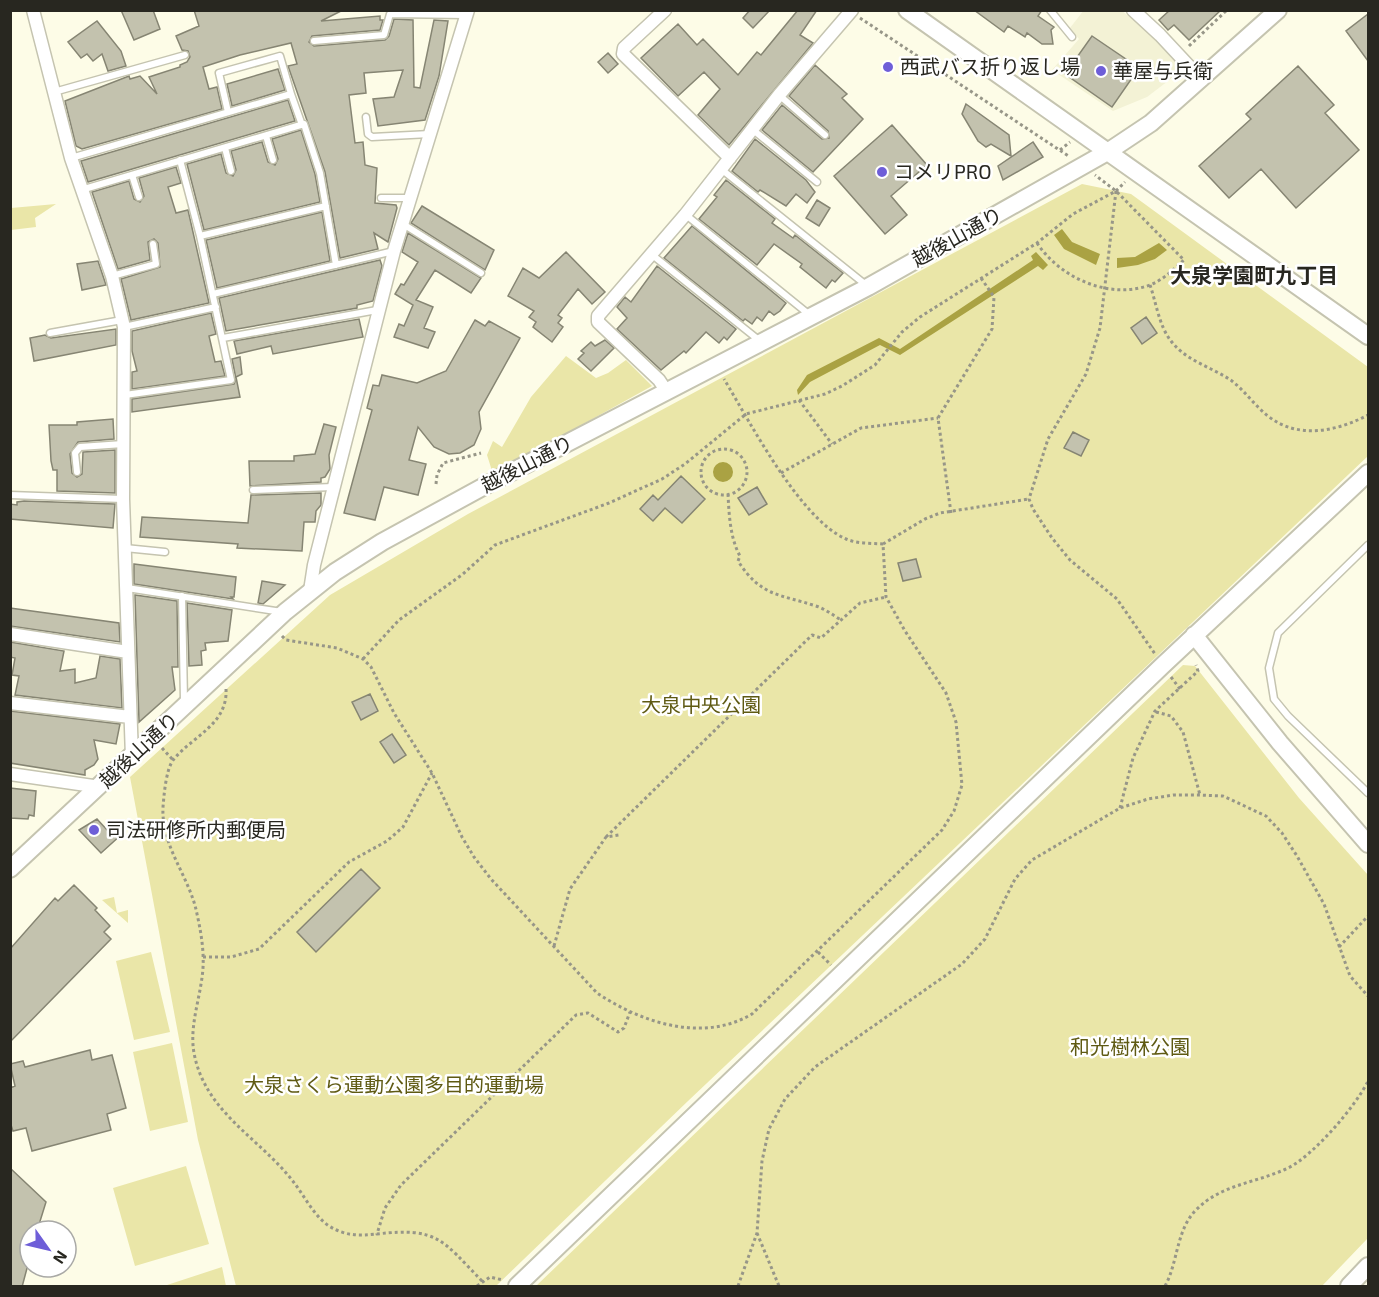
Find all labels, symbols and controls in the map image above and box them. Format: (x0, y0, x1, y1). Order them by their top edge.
place label: 西武バス折り返し場 (900, 54, 1080, 78)
place label: 華屋与兵衛 (1113, 58, 1213, 82)
marker: 西武バス折り返し場 (881, 60, 895, 74)
marker: 華屋与兵衛 (1094, 64, 1108, 78)
place label: コメリPRO (894, 159, 992, 183)
marker: コメリPRO (875, 165, 889, 179)
street label: 越後山通り (907, 201, 1006, 271)
district label: 大泉学園町九丁目 (1170, 262, 1338, 287)
street label: 越後山通り (477, 430, 577, 497)
park label: 大泉中央公園 (641, 692, 761, 716)
street label: 越後山通り (94, 706, 183, 792)
place label: 司法研修所内郵便局 (106, 817, 286, 841)
marker: 司法研修所内郵便局 (87, 823, 101, 837)
park label: 和光樹林公園 (1070, 1034, 1190, 1058)
park label: 大泉さくら運動公園多目的運動場 (244, 1072, 544, 1096)
north arrow (18, 1219, 78, 1279)
text: N (50, 1248, 72, 1268)

